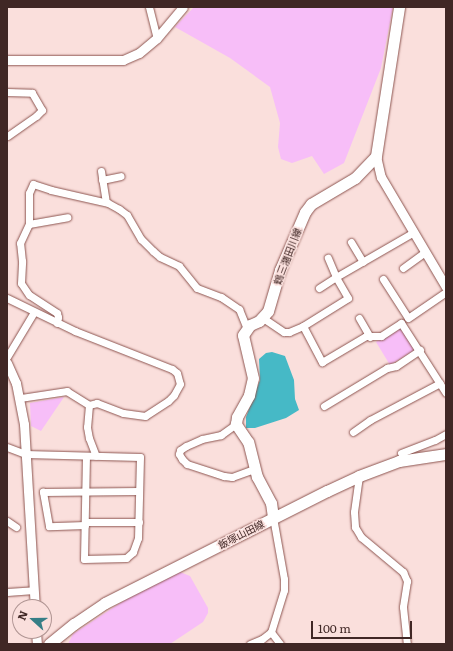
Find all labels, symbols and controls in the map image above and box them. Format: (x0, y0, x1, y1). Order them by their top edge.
street label: 鶴三潴田川線 (271, 226, 303, 286)
street label: 飯塚山田線 (216, 517, 266, 551)
north arrow (12, 599, 52, 639)
text: N (13, 608, 31, 622)
scale bar (313, 613, 414, 639)
text: 100 m (318, 619, 351, 637)

